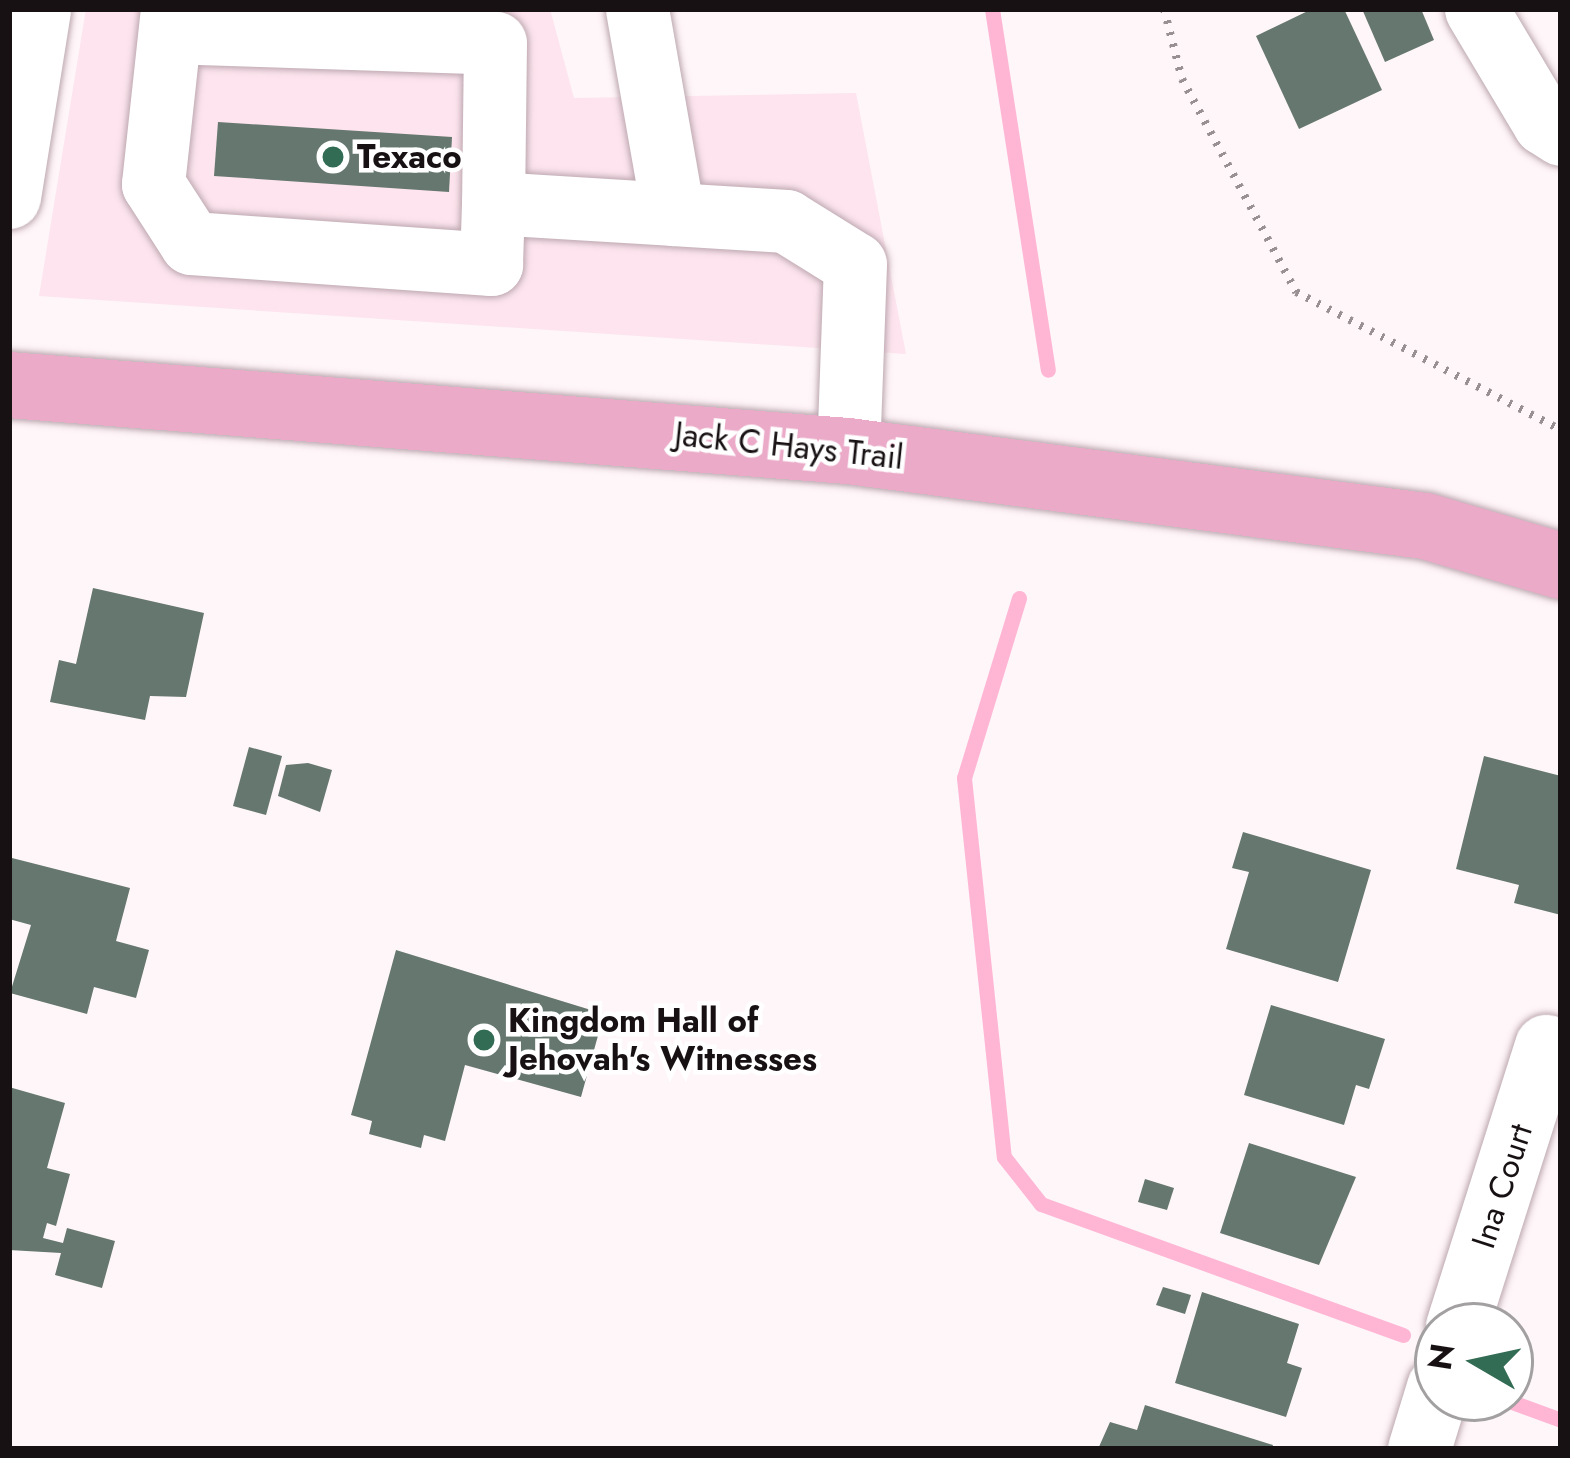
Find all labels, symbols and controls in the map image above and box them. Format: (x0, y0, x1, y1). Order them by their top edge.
place label: Texaco (357, 137, 462, 177)
marker: Texaco (320, 144, 346, 170)
street label: Jack C Hays Trail (673, 414, 905, 478)
place label: Kingdom Hall of Jehovah's Witnesses (508, 1001, 817, 1079)
marker: Kingdom Hall of Jehovah's Witnesses (471, 1027, 497, 1053)
street label: Ina Court (1463, 1119, 1541, 1253)
north arrow (1414, 1302, 1534, 1422)
text: N (1416, 1340, 1466, 1373)

